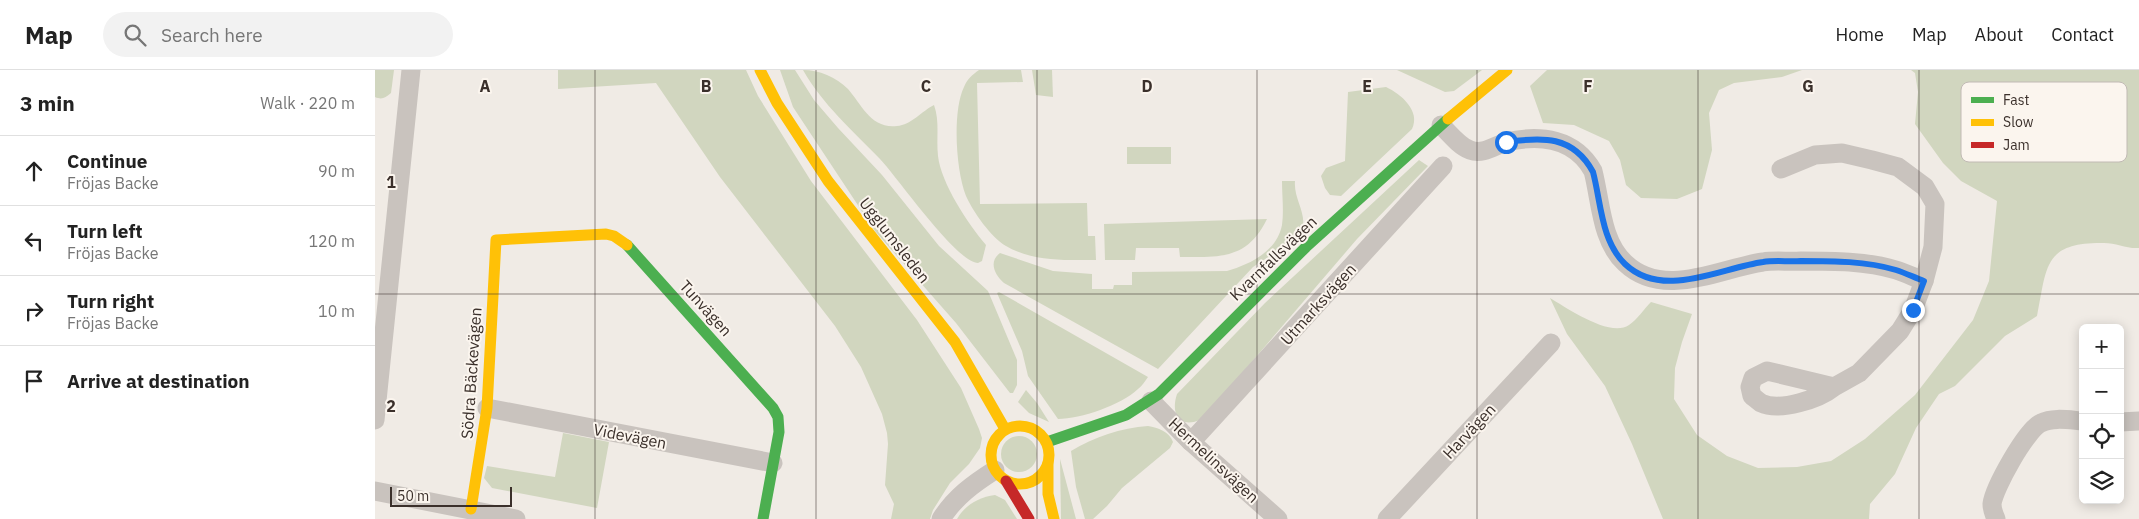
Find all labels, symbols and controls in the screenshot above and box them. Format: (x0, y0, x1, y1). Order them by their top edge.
search box (103, 12, 453, 57)
text: Map (25, 19, 73, 51)
icon: search (121, 21, 149, 49)
text: Search here (161, 23, 263, 47)
text: Home (1836, 23, 1884, 46)
text: Map (1912, 23, 1947, 46)
text: About (1975, 23, 2023, 46)
text: Contact (2051, 23, 2114, 46)
text: A (480, 76, 491, 96)
text: B (701, 76, 712, 96)
text: C (921, 76, 931, 96)
text: D (1141, 76, 1153, 96)
text: E (1362, 76, 1372, 96)
text: F (1583, 76, 1593, 96)
text: G (1802, 76, 1814, 96)
legend (1961, 82, 2127, 162)
text: 3 min (20, 89, 75, 117)
text: Fast (2003, 91, 2029, 109)
text: Walk · 220 m (260, 93, 355, 113)
text: Slow (2003, 113, 2034, 131)
route start (1495, 131, 1518, 154)
text: Jam (2003, 136, 2030, 154)
text: Continue (67, 149, 147, 173)
icon: ahead (20, 157, 48, 185)
text: 90 m (318, 161, 355, 181)
text: 1 (386, 172, 396, 192)
text: Fröjas Backe (67, 173, 158, 193)
street label: Ugglumsleden (855, 193, 935, 287)
street label: Kvarnfallsvägen (1225, 211, 1321, 305)
text: Turn left (67, 219, 143, 243)
icon: left (20, 227, 48, 255)
text: 120 m (308, 231, 355, 251)
text: Fröjas Backe (67, 243, 158, 263)
street label: Utmarksvägen (1276, 259, 1360, 349)
street label: Tunvägen (676, 276, 736, 340)
text: Turn right (67, 289, 154, 313)
icon: right (20, 297, 48, 325)
route end (1902, 299, 1925, 322)
text: 10 m (318, 301, 355, 321)
street label: Södra Bäckevägen (456, 306, 486, 440)
text: Fröjas Backe (67, 313, 158, 333)
map controls (2079, 324, 2124, 504)
button: + (2079, 324, 2124, 369)
icon: arrive (20, 367, 48, 395)
text: Arrive at destination (67, 369, 250, 393)
button: − (2079, 369, 2124, 414)
text: 2 (386, 396, 396, 416)
street label: Harvägen (1438, 399, 1500, 463)
street label: Hermelinsvägen (1165, 413, 1263, 507)
button: locate (2079, 414, 2124, 459)
street label: Videvägen (592, 419, 668, 453)
button: layers (2079, 459, 2124, 504)
scale bar (390, 484, 513, 507)
text: 50 m (397, 487, 429, 505)

